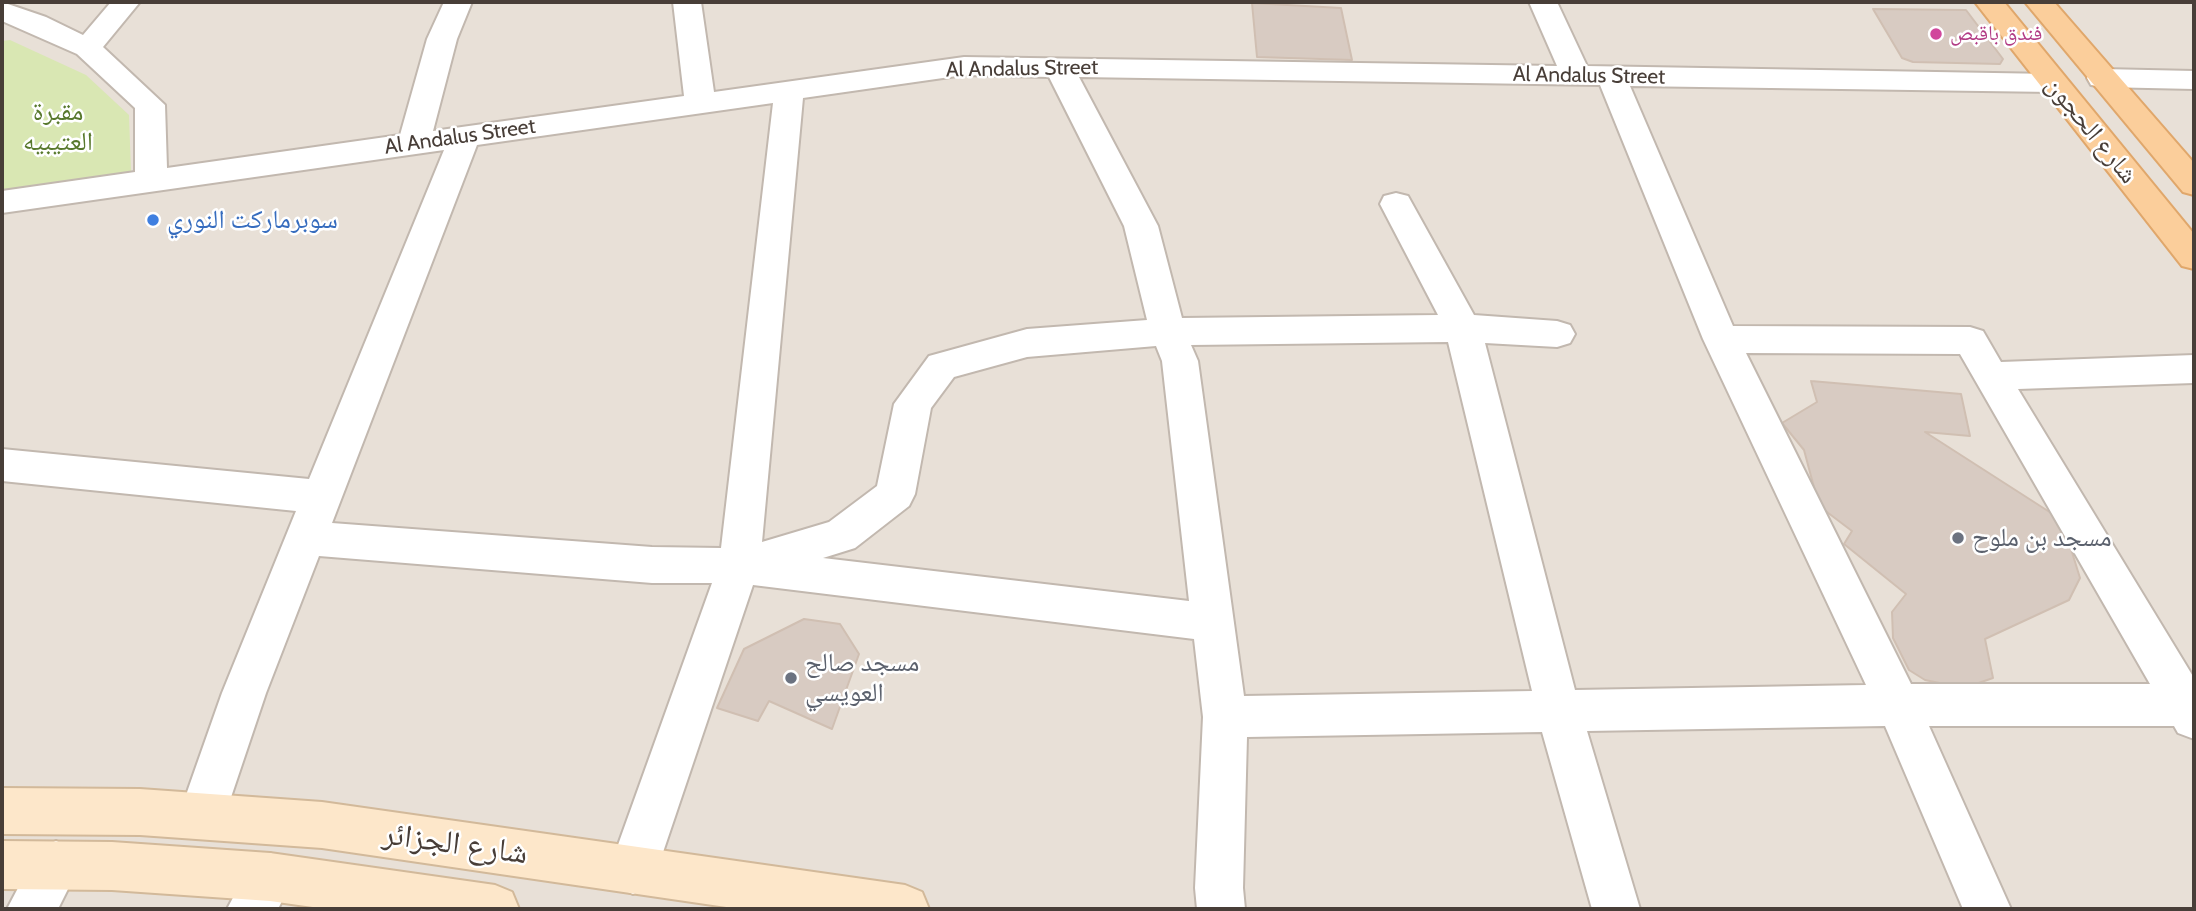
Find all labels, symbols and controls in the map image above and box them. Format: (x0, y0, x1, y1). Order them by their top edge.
place label: فندق باقبص (1950, 21, 2042, 47)
marker: فندق باقبص (1928, 26, 1944, 42)
street label: Al Andalus Street (946, 55, 1098, 83)
street label: Al Andalus Street (1513, 62, 1665, 90)
street label: شارع الحجون (2038, 70, 2144, 190)
park label: مقبرة العتيبيه (23, 96, 93, 158)
street label: Al Andalus Street (383, 114, 537, 160)
place label: سوبرماركت النوري (167, 204, 338, 236)
marker: سوبرماركت النوري (145, 212, 161, 228)
place label: مسجد بن ملوح (1972, 522, 2112, 554)
marker: مسجد بن ملوح (1950, 530, 1966, 546)
place label: مسجد صالح العويسي (805, 647, 919, 708)
marker: مسجد صالح العويسي (783, 670, 799, 686)
street label: شارع الجزائر (380, 815, 530, 873)

